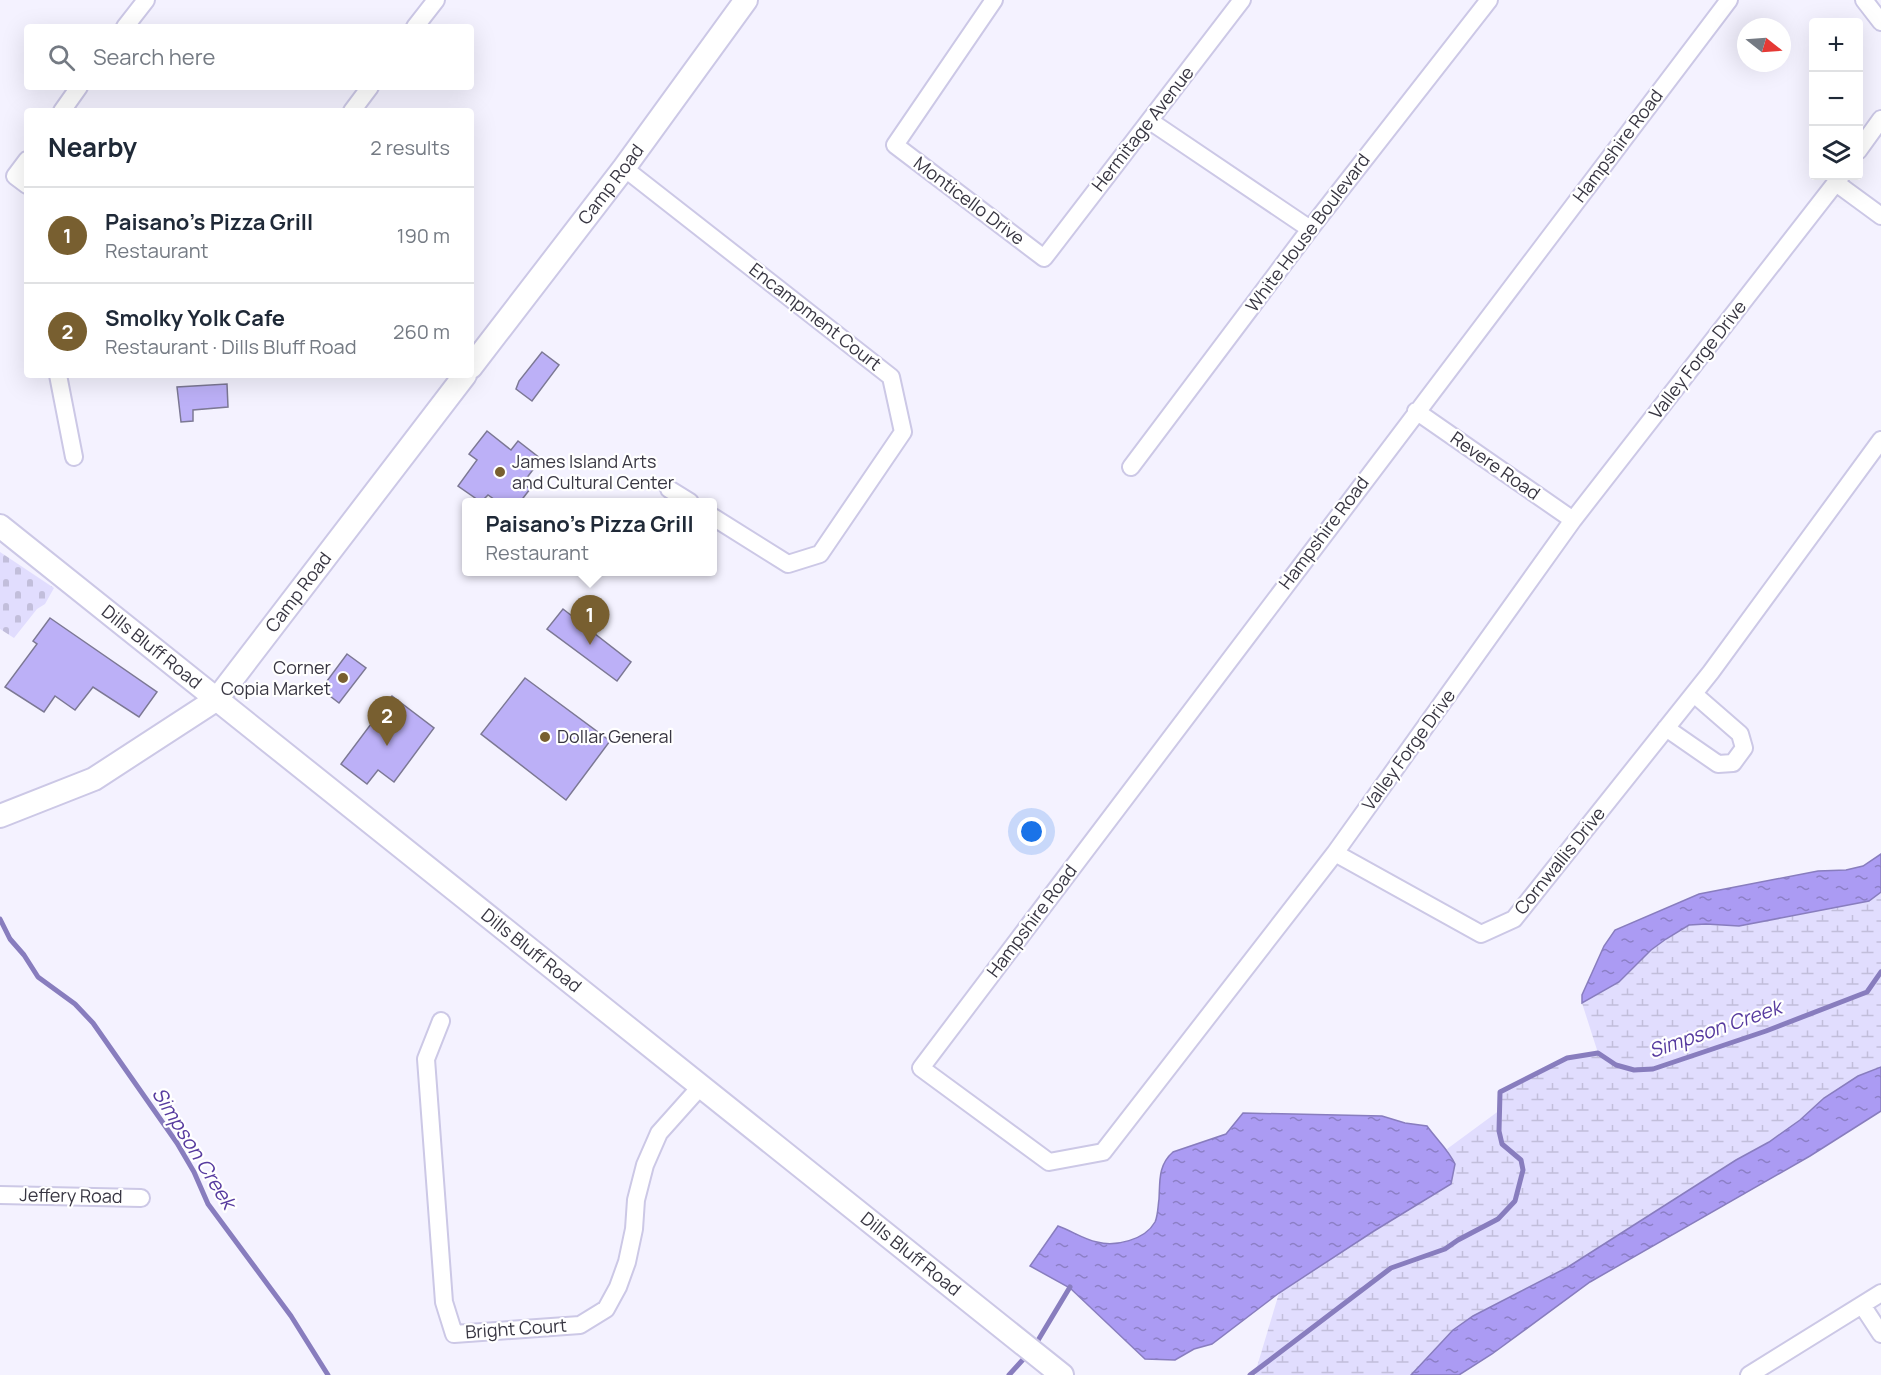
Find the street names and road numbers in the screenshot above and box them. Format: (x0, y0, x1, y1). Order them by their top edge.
street label: Hermitage Avenue (1086, 61, 1199, 196)
street label: Hampshire Road (1567, 84, 1668, 207)
street label: Camp Road (572, 139, 648, 229)
street label: White House Boulevard (1240, 148, 1375, 316)
street label: Monticello Drive (909, 151, 1030, 250)
street label: Encampment Court (745, 257, 887, 375)
street label: Valley Forge Drive (1643, 295, 1751, 424)
street label: Revere Road (1446, 426, 1545, 505)
street label: Hampshire Road (1273, 471, 1374, 594)
street label: Camp Road (259, 547, 336, 637)
street label: Dills Bluff Road (97, 599, 207, 694)
street label: Valley Forge Drive (1356, 684, 1460, 815)
street label: Cornwallis Drive (1508, 802, 1610, 919)
street label: Hampshire Road (981, 859, 1082, 982)
street label: Dills Bluff Road (477, 902, 587, 997)
street label: Jeffery Road (19, 1182, 123, 1208)
street label: Dills Bluff Road (856, 1206, 966, 1301)
street label: Bright Court (464, 1312, 568, 1344)

